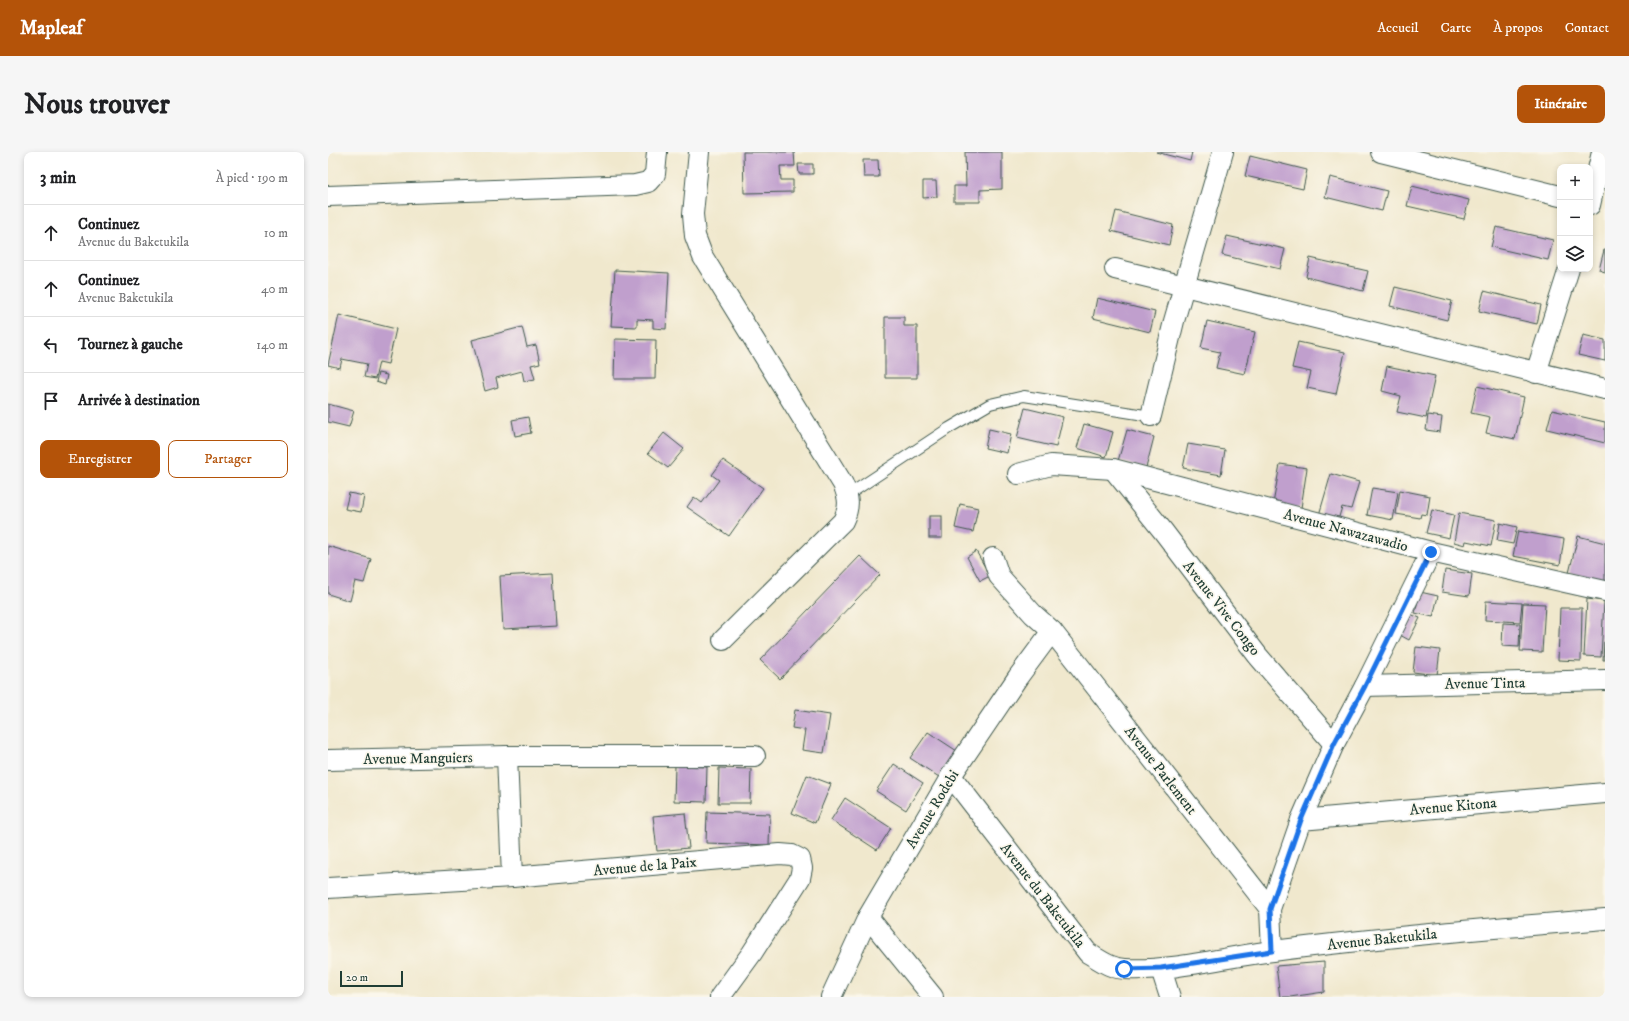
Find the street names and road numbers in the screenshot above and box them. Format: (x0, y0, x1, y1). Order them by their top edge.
street label: Avenue Nawazawadio (1282, 505, 1410, 556)
street label: Avenue Vive Congo (1179, 557, 1265, 660)
street label: Avenue Tinta (1445, 673, 1526, 694)
street label: Avenue Parlement (1120, 722, 1201, 819)
street label: Avenue Manguiers (363, 748, 473, 769)
street label: Avenue Rodebi (902, 766, 963, 852)
street label: Avenue Kitona (1409, 793, 1498, 820)
street label: Avenue du Baketukila (996, 839, 1090, 952)
street label: Avenue de la Paix (593, 852, 698, 880)
street label: Avenue Baketukila (1326, 924, 1438, 955)

